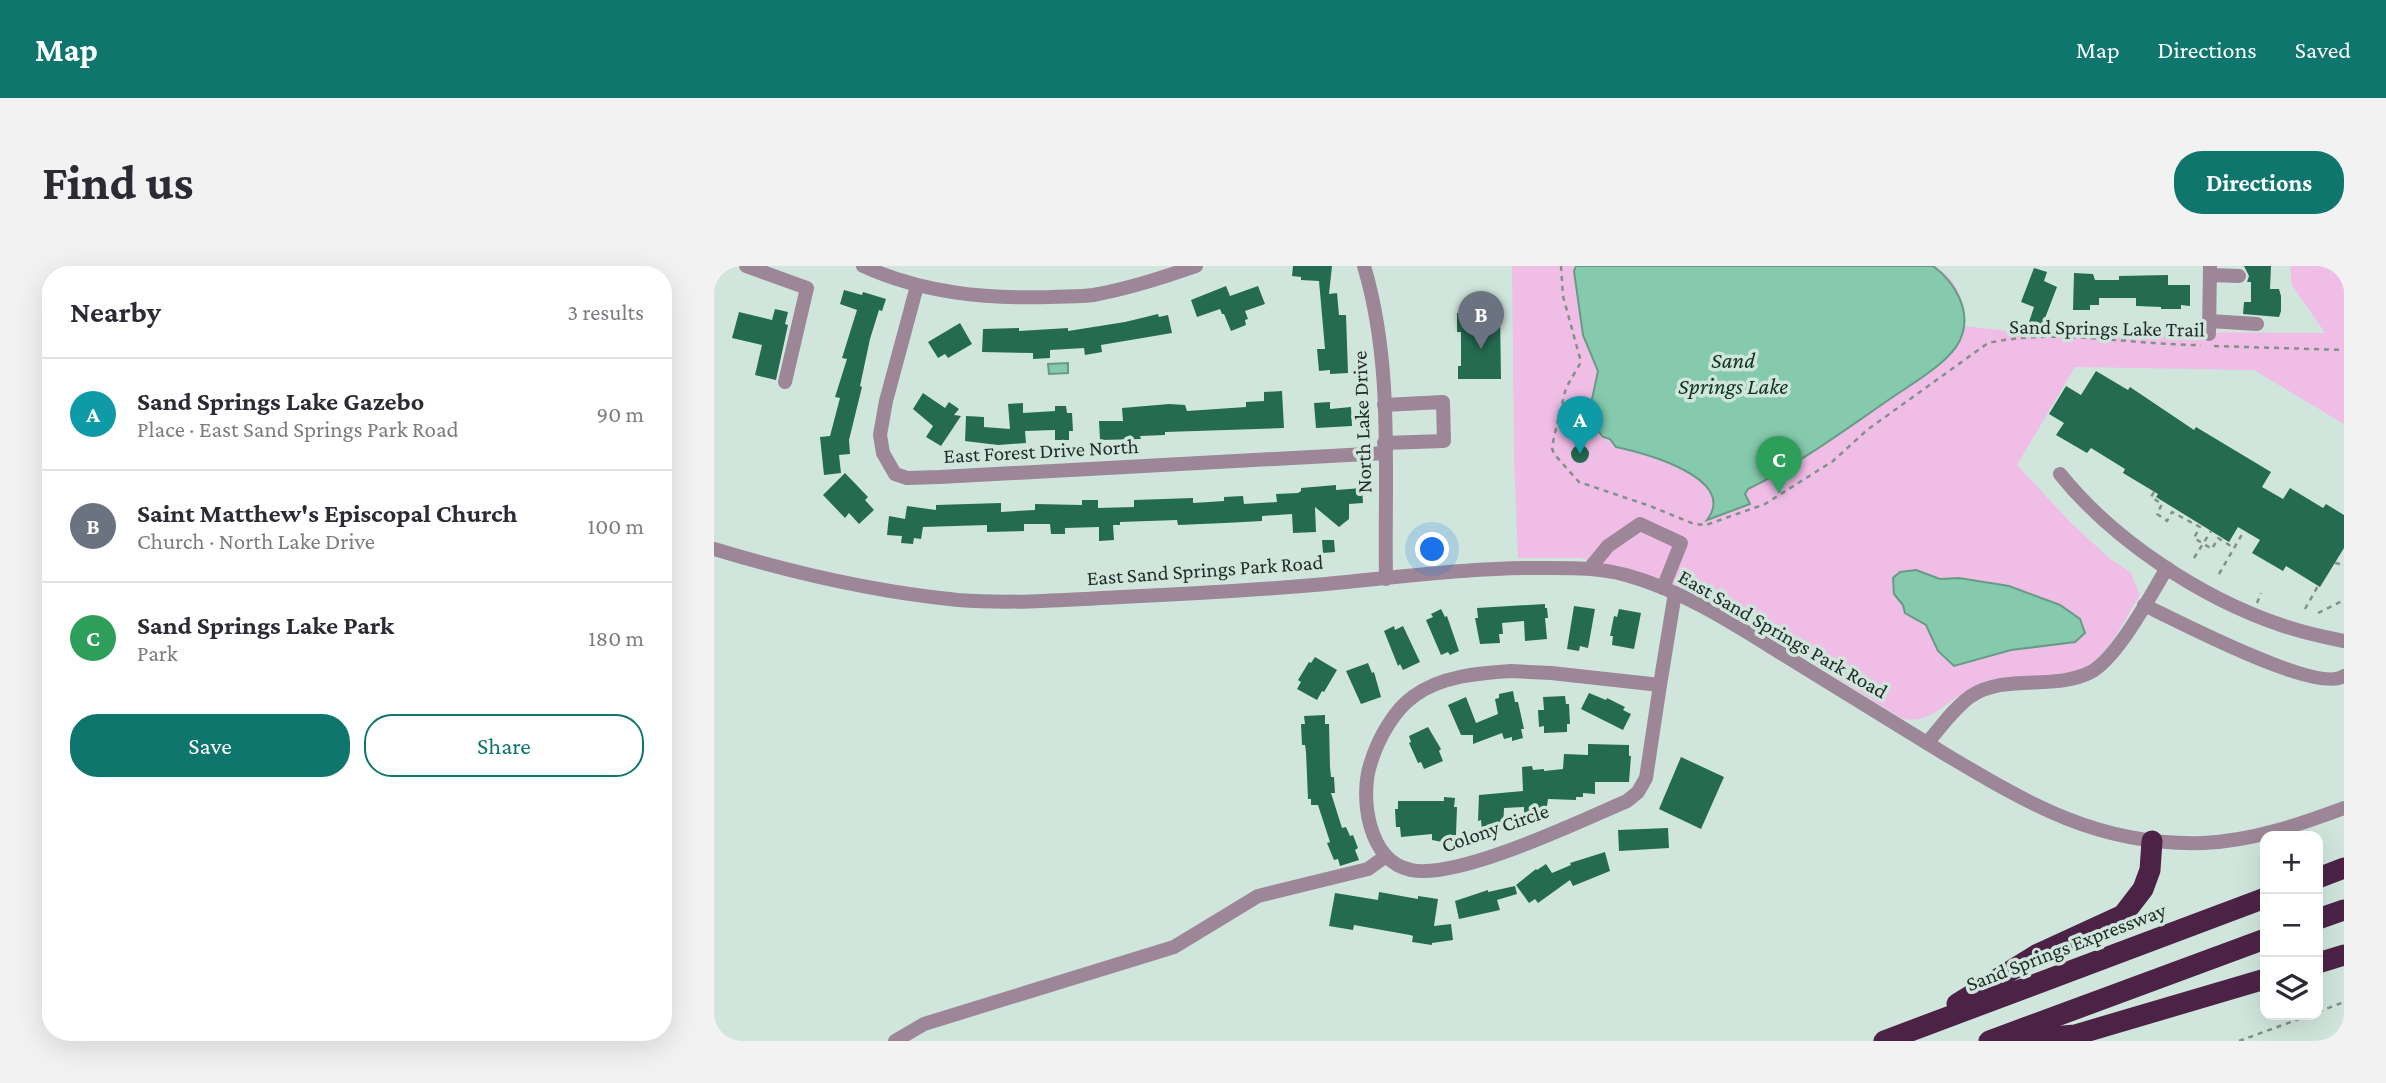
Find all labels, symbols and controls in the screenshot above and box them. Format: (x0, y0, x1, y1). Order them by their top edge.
text: Map (35, 31, 98, 68)
text: Map (2076, 36, 2120, 63)
text: Directions (2158, 36, 2257, 63)
text: Saved (2295, 36, 2351, 63)
button: Directions (2174, 151, 2344, 214)
text: Find us (42, 155, 194, 210)
pin: B (1458, 291, 1504, 349)
text: Nearby (70, 295, 161, 328)
text: 3 results (567, 299, 644, 325)
street label: Sand Springs Lake Trail (2009, 314, 2205, 342)
water label: Sand Springs Lake (1678, 347, 1788, 399)
street label: North Lake Drive (1348, 350, 1376, 494)
text: Sand Springs Lake Gazebo (137, 387, 424, 416)
pin: A (1557, 396, 1603, 454)
text: A (86, 401, 100, 427)
text: 90 m (597, 401, 644, 427)
text: Place · East Sand Springs Park Road (137, 416, 459, 442)
street label: East Forest Drive North (943, 434, 1139, 468)
pin: C (1756, 436, 1802, 494)
text: Saint Matthew's Episcopal Church (137, 499, 517, 528)
text: B (86, 513, 100, 539)
text: 100 m (588, 513, 644, 539)
text: Church · North Lake Drive (137, 528, 375, 554)
your location (1415, 532, 1449, 566)
street label: East Sand Springs Park Road (1086, 550, 1324, 590)
street label: East Sand Springs Park Road (1674, 564, 1892, 704)
text: Sand Springs Lake Park (137, 611, 394, 640)
text: C (86, 625, 100, 651)
text: 180 m (588, 625, 644, 651)
text: Park (137, 640, 178, 666)
button: Save (70, 714, 350, 777)
button: Share (364, 714, 644, 777)
street label: Colony Circle (1438, 798, 1552, 858)
map controls (2260, 831, 2323, 1020)
button: + (2260, 831, 2323, 894)
button: − (2260, 894, 2323, 957)
street label: Sand Springs Expressway (1963, 898, 2170, 996)
button: layers (2260, 957, 2323, 1020)

